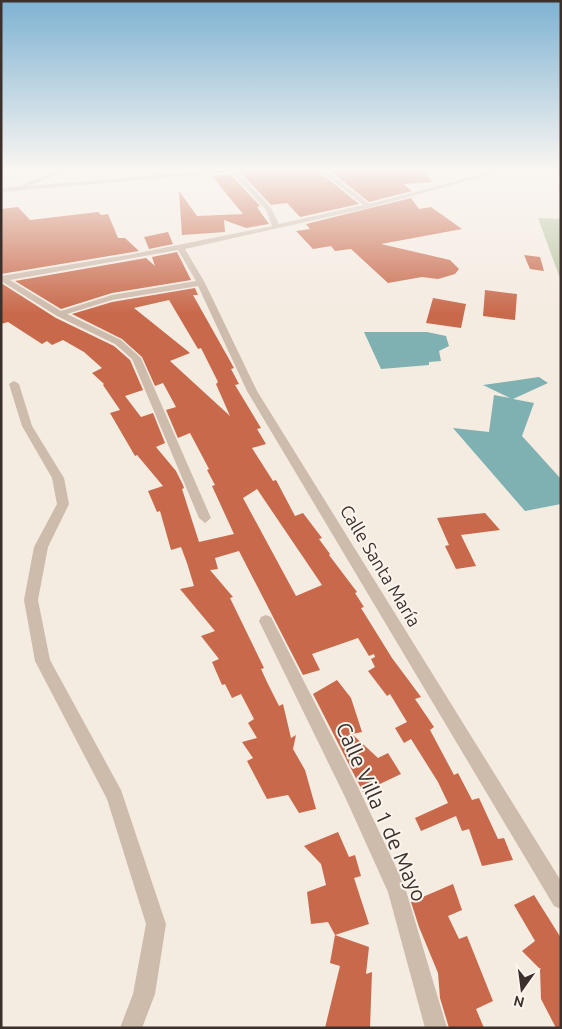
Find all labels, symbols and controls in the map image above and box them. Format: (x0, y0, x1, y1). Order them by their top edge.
street label: Calle Santa María (337, 501, 425, 630)
street label: Calle Villa 1 de Mayo (332, 718, 432, 905)
north arrow (497, 964, 547, 1014)
text: N (512, 993, 526, 1011)

